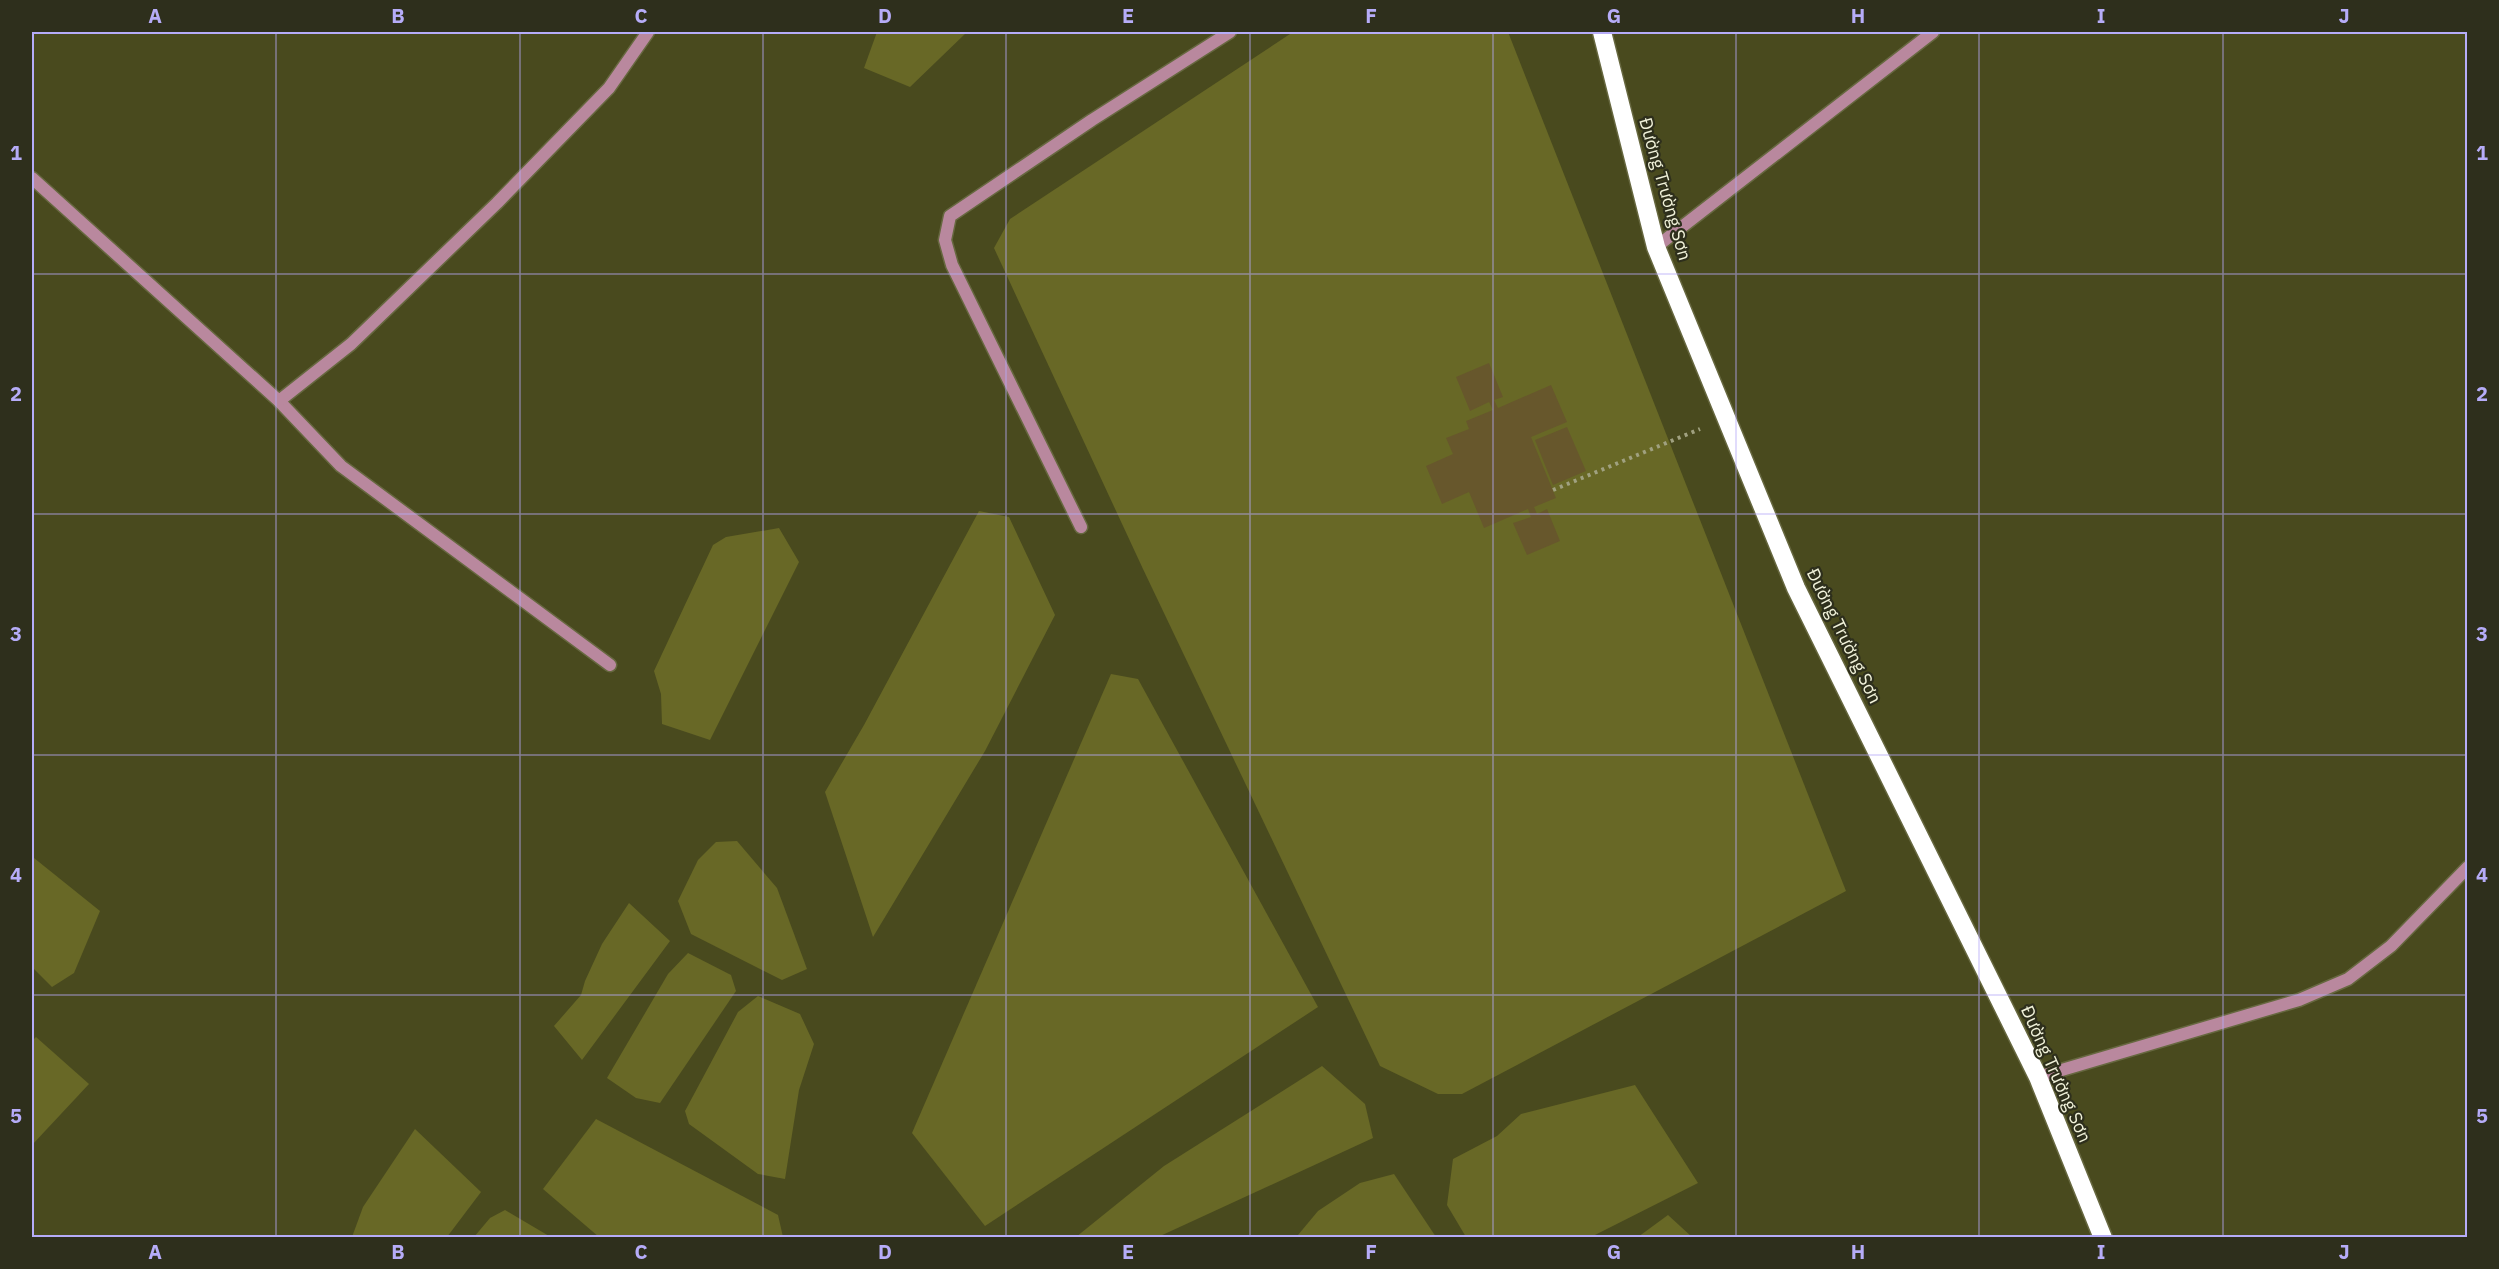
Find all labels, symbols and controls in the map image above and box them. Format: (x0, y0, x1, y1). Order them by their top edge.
text: A (148, 2, 162, 29)
text: B (391, 2, 405, 29)
text: C (634, 2, 648, 29)
text: D (878, 2, 892, 29)
text: E (1122, 2, 1134, 29)
text: F (1365, 2, 1377, 29)
text: G (1607, 2, 1621, 29)
text: H (1851, 2, 1865, 29)
text: I (2097, 2, 2105, 29)
text: J (2338, 2, 2350, 29)
street label: Đường Trường Sơn (1634, 115, 1697, 263)
text: 1 (10, 139, 22, 166)
text: 1 (2476, 139, 2488, 166)
text: 2 (10, 380, 22, 407)
text: 2 (2476, 380, 2488, 407)
street label: Đường Trường Sơn (1802, 564, 1887, 707)
text: 3 (10, 620, 22, 647)
text: 3 (2476, 620, 2488, 647)
text: 4 (10, 861, 22, 888)
text: 4 (2476, 861, 2488, 888)
street label: Đường Trường Sơn (2016, 1002, 2097, 1146)
text: 5 (10, 1102, 22, 1129)
text: 5 (2476, 1102, 2488, 1129)
text: A (148, 1238, 162, 1265)
text: B (391, 1238, 405, 1265)
text: C (634, 1238, 648, 1265)
text: D (878, 1238, 892, 1265)
text: E (1122, 1238, 1134, 1265)
text: F (1365, 1238, 1377, 1265)
text: G (1607, 1238, 1621, 1265)
text: H (1851, 1238, 1865, 1265)
text: I (2097, 1238, 2105, 1265)
text: J (2338, 1238, 2350, 1265)

